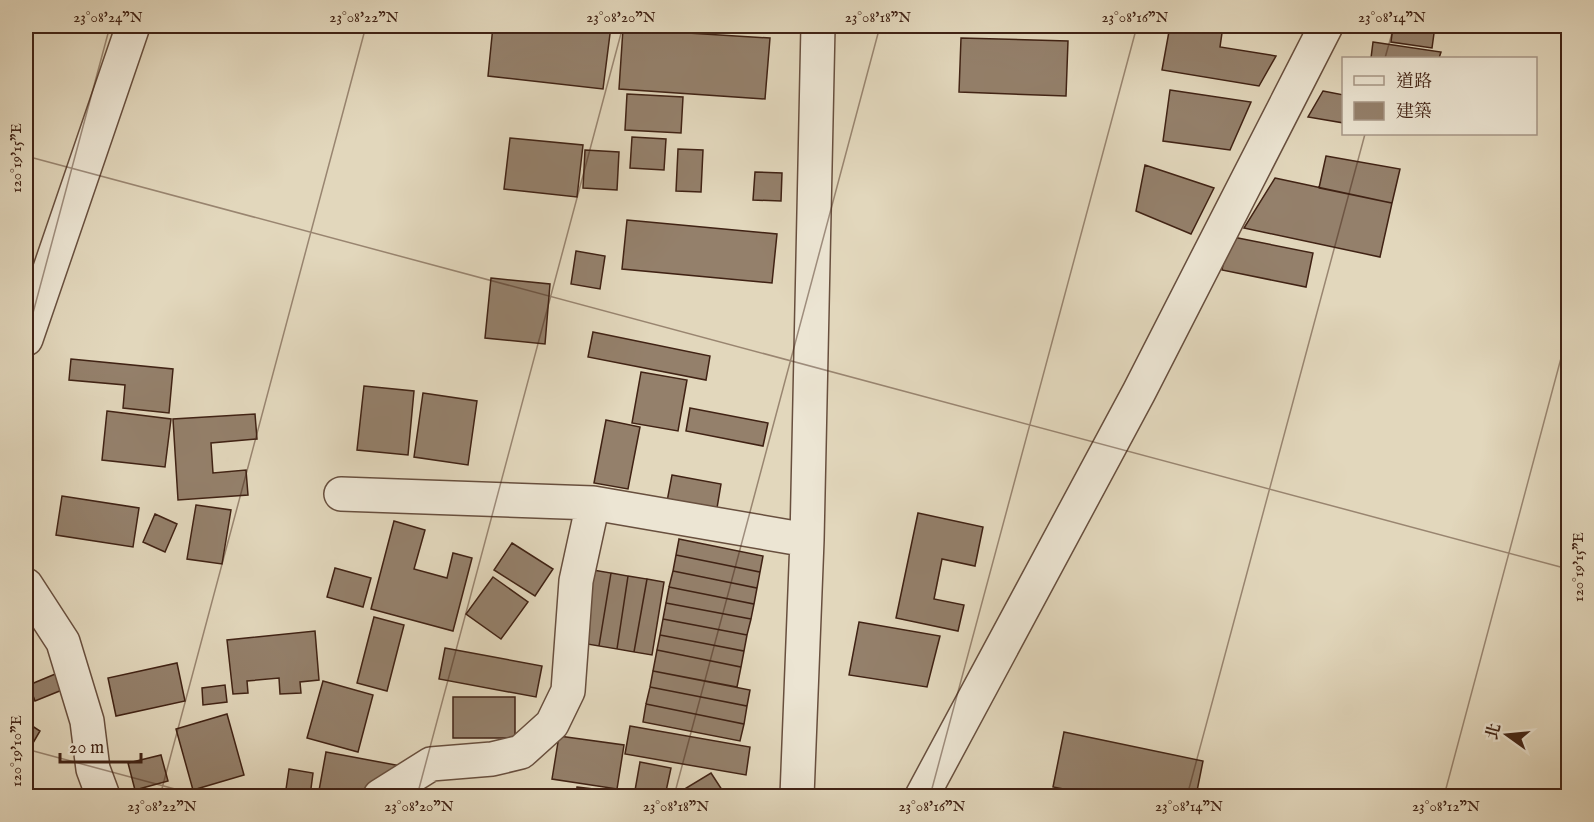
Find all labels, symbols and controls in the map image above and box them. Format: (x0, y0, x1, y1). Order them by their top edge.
text: 23°08'24"N (73, 8, 143, 27)
text: 23°08'22"N (329, 8, 399, 27)
text: 23°08'20"N (586, 8, 656, 27)
text: 23°08'18"N (845, 8, 911, 27)
text: 23°08'16"N (1101, 8, 1169, 27)
text: 23°08'14"N (1358, 8, 1426, 27)
legend (1342, 57, 1537, 135)
text: 道路 (1396, 71, 1432, 94)
text: 建築 (1396, 101, 1432, 124)
text: 120°19'15"E (7, 123, 26, 193)
text: 120°19'15"E (1569, 532, 1588, 602)
north arrow (1477, 705, 1537, 765)
text: 120°19'10"E (7, 715, 26, 787)
text: 北 (1483, 721, 1506, 742)
scale bar (60, 726, 141, 764)
text: 20 m (69, 737, 104, 760)
text: 23°08'22"N (127, 797, 197, 816)
text: 23°08'20"N (384, 797, 454, 816)
text: 23°08'18"N (643, 797, 709, 816)
text: 23°08'16"N (898, 797, 966, 816)
text: 23°08'14"N (1155, 797, 1223, 816)
text: 23°08'12"N (1412, 797, 1480, 816)

